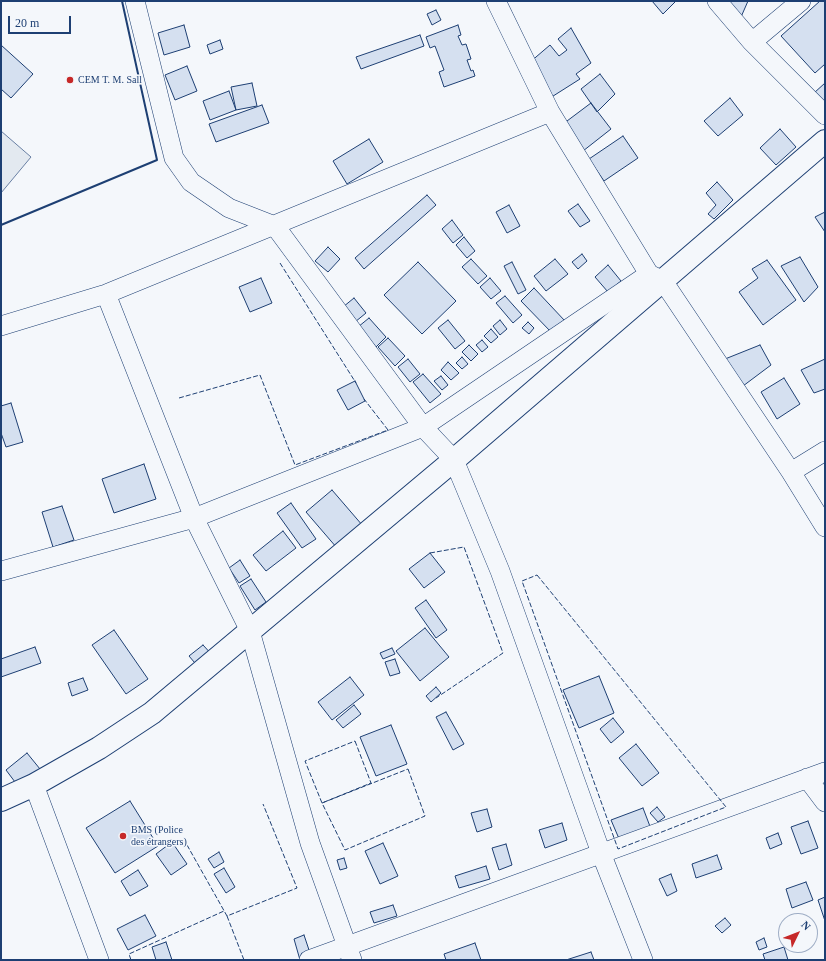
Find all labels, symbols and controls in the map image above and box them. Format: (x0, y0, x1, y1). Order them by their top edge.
scale bar (10, 8, 73, 34)
text: 20 m (15, 16, 39, 30)
place label: CEM T. M. Sall (78, 74, 142, 86)
marker: CEM T. M. Sall (65, 75, 75, 85)
place label: BMS (Police des étrangers) (131, 824, 187, 848)
marker: BMS (Police des étrangers) (118, 831, 128, 841)
north arrow (778, 913, 818, 953)
text: N (799, 918, 813, 932)

